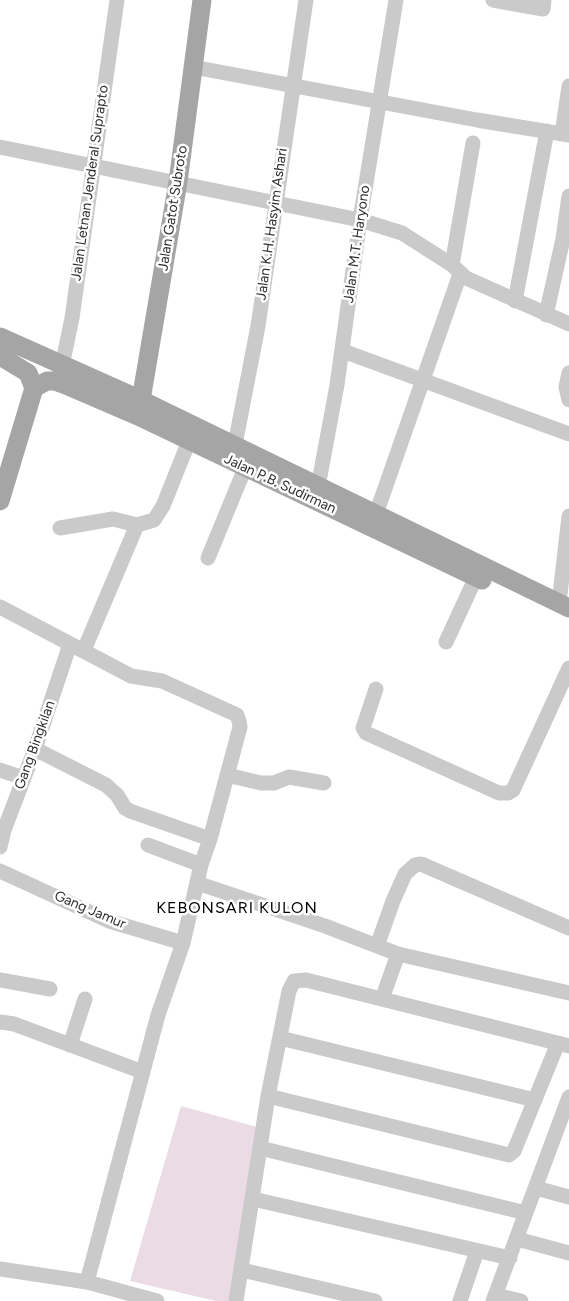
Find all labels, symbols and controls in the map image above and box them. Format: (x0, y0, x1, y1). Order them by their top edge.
street label: Jalan Letnan Jenderal Suprapto (68, 84, 112, 282)
street label: Jalan Gatot Subroto (155, 144, 191, 272)
street label: Jalan K.H. Hasyim Ashari (253, 147, 291, 301)
street label: Jalan M.T. Haryono (340, 184, 374, 304)
street label: Jalan P.B. Sudirman (222, 451, 338, 517)
street label: Gang Bingkilan (11, 698, 59, 792)
street label: Gang Jamur (52, 887, 128, 933)
district label: KEBONSARI KULON (154, 898, 320, 918)

